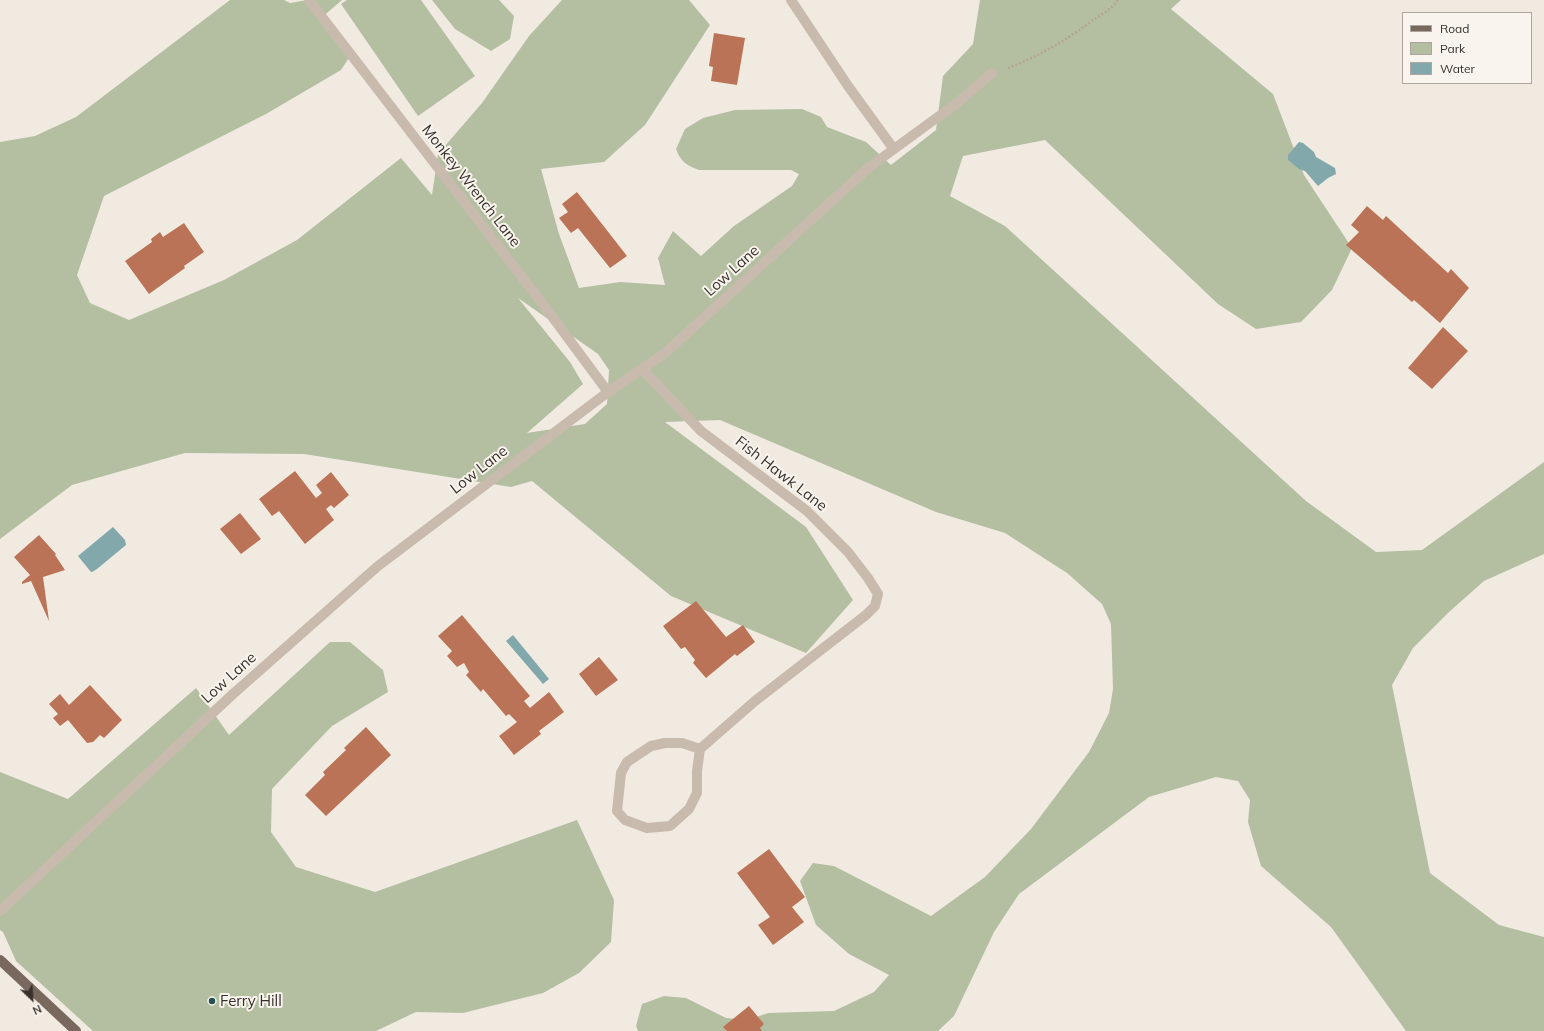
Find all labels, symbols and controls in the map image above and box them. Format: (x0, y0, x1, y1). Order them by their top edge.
legend (1402, 12, 1532, 84)
text: Road (1440, 21, 1469, 36)
text: Park (1440, 41, 1465, 56)
text: Water (1440, 61, 1475, 76)
street label: Monkey Wrench Lane (418, 121, 524, 251)
street label: Low Lane (701, 242, 763, 300)
street label: Fish Hawk Lane (732, 433, 830, 515)
street label: Low Lane (447, 442, 511, 498)
street label: Low Lane (198, 649, 260, 707)
north arrow (12, 979, 52, 1019)
place label: Ferry Hill (220, 992, 282, 1010)
marker: Ferry Hill (207, 996, 217, 1006)
text: N (30, 1002, 44, 1018)

